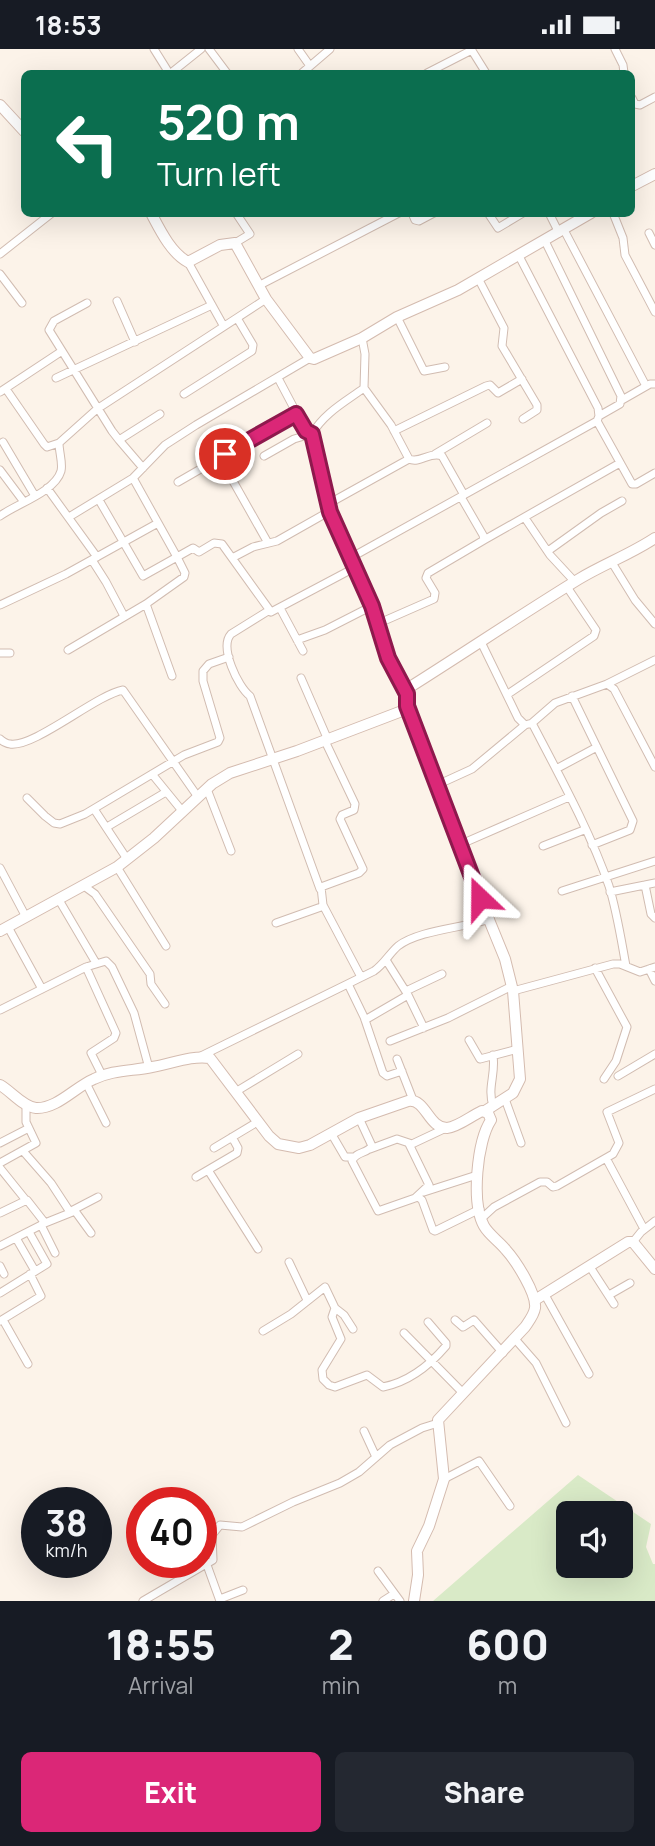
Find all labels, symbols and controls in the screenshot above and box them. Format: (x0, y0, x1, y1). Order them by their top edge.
text: 18:53 (35, 7, 102, 43)
text: 520 m (157, 88, 300, 155)
icon: left (42, 98, 133, 189)
text: Turn left (157, 152, 281, 196)
pin (195, 424, 255, 484)
icon: arrive (206, 435, 244, 473)
position arrow (443, 861, 517, 935)
speed limit sign: 40 (126, 1487, 217, 1578)
text: 38 (46, 1499, 87, 1547)
map controls (556, 1501, 633, 1578)
button: sound (556, 1501, 633, 1578)
text: km/h (46, 1538, 87, 1562)
text: 18:55 (106, 1615, 216, 1673)
text: 2 (328, 1615, 354, 1673)
text: 600 (466, 1615, 549, 1673)
text: Arrival (128, 1669, 194, 1701)
text: min (322, 1669, 360, 1701)
text: m (498, 1669, 517, 1701)
button: Exit (21, 1752, 321, 1832)
button: Share (335, 1752, 634, 1832)

